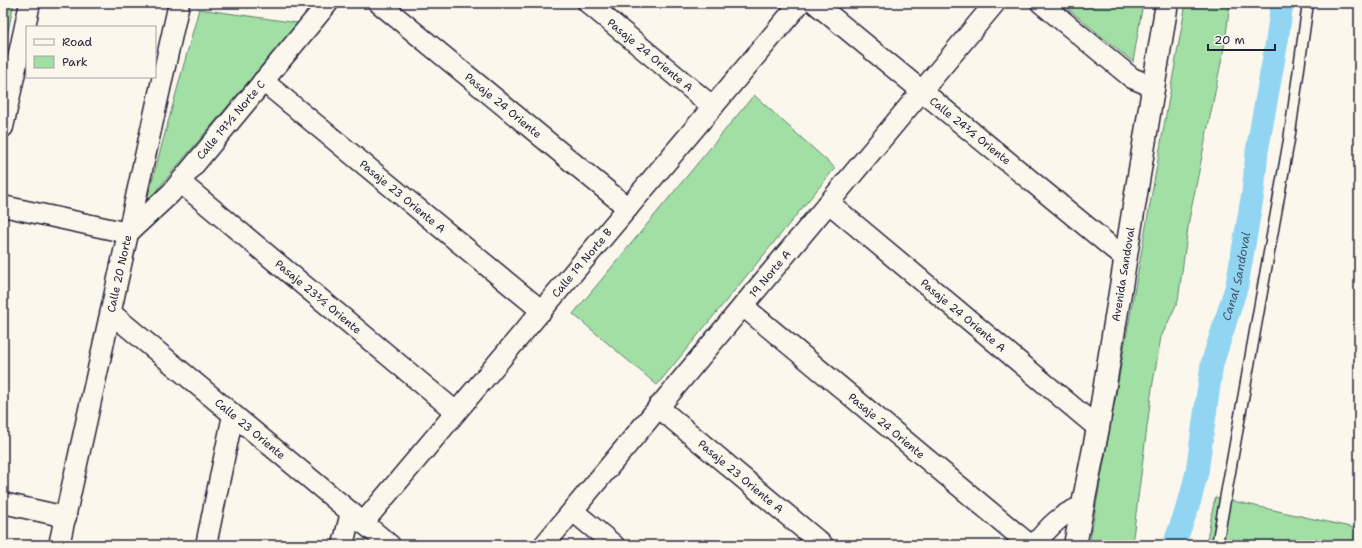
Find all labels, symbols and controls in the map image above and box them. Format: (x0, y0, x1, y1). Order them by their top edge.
street label: Pasaje 24 Oriente A (604, 15, 696, 95)
legend (26, 26, 156, 78)
scale bar (1208, 26, 1275, 52)
text: 20 m (1214, 32, 1245, 48)
text: Road (62, 34, 93, 50)
text: Park (62, 54, 88, 70)
street label: Pasaje 24 Oriente (462, 69, 545, 141)
street label: Calle 19½ Norte C (193, 77, 269, 163)
street label: Calle 24½ Oriente (926, 94, 1014, 168)
street label: Pasaje 23 Oriente A (357, 156, 449, 236)
street label: Calle 19 Norte B (548, 224, 616, 301)
street label: Avenida Sandoval (1108, 225, 1138, 323)
water label: Canal Sandoval (1218, 230, 1254, 323)
street label: Calle 20 Norte (103, 233, 135, 314)
street label: 19 Norte A (746, 247, 794, 301)
street label: Pasaje 23½ Oriente (272, 257, 364, 337)
street label: Pasaje 24 Oriente A (917, 275, 1009, 355)
street label: Pasaje 24 Oriente (845, 389, 928, 462)
street label: Calle 23 Oriente (212, 395, 289, 463)
street label: Pasaje 23 Oriente A (695, 436, 787, 516)

